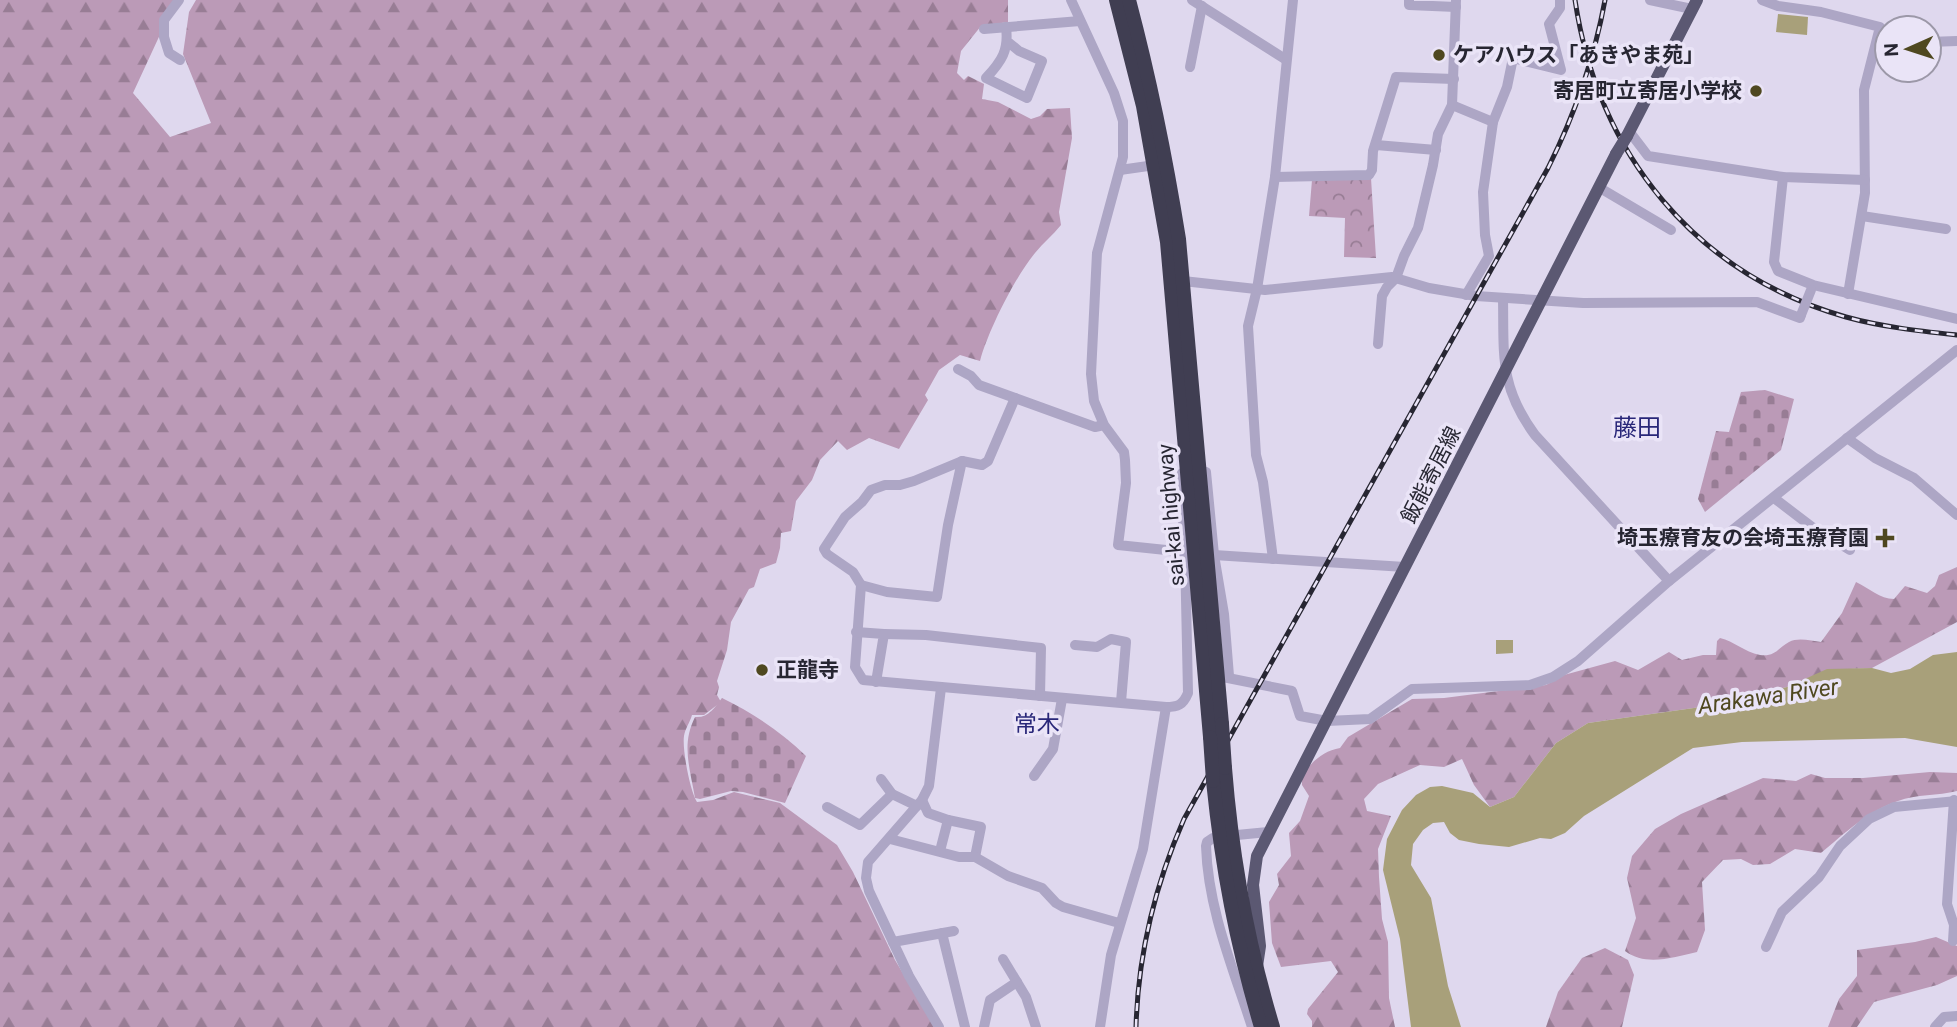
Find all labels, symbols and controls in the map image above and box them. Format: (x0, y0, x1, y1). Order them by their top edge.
north arrow (1873, 14, 1943, 84)
place label: ケアハウス「あきやま苑」 (1453, 43, 1704, 67)
text: N (1880, 43, 1903, 57)
marker: ケアハウス「あきやま苑」 (1431, 47, 1447, 63)
place label: 寄居町立寄居小学校 (1553, 79, 1742, 103)
marker: 寄居町立寄居小学校 (1748, 83, 1764, 99)
district label: 藤田 (1613, 414, 1661, 442)
street label: 飯能寄居線 (1396, 423, 1466, 527)
street label: sai-kai highway (1153, 443, 1189, 587)
place label: 埼玉療育友の会埼玉療育園 (1617, 526, 1869, 550)
marker: 埼玉療育友の会埼玉療育園 (1875, 528, 1895, 548)
place label: 正龍寺 (776, 658, 839, 682)
marker: 正龍寺 (754, 662, 770, 678)
water label: Arakawa River (1695, 673, 1841, 720)
district label: 常木 (1014, 711, 1060, 738)

